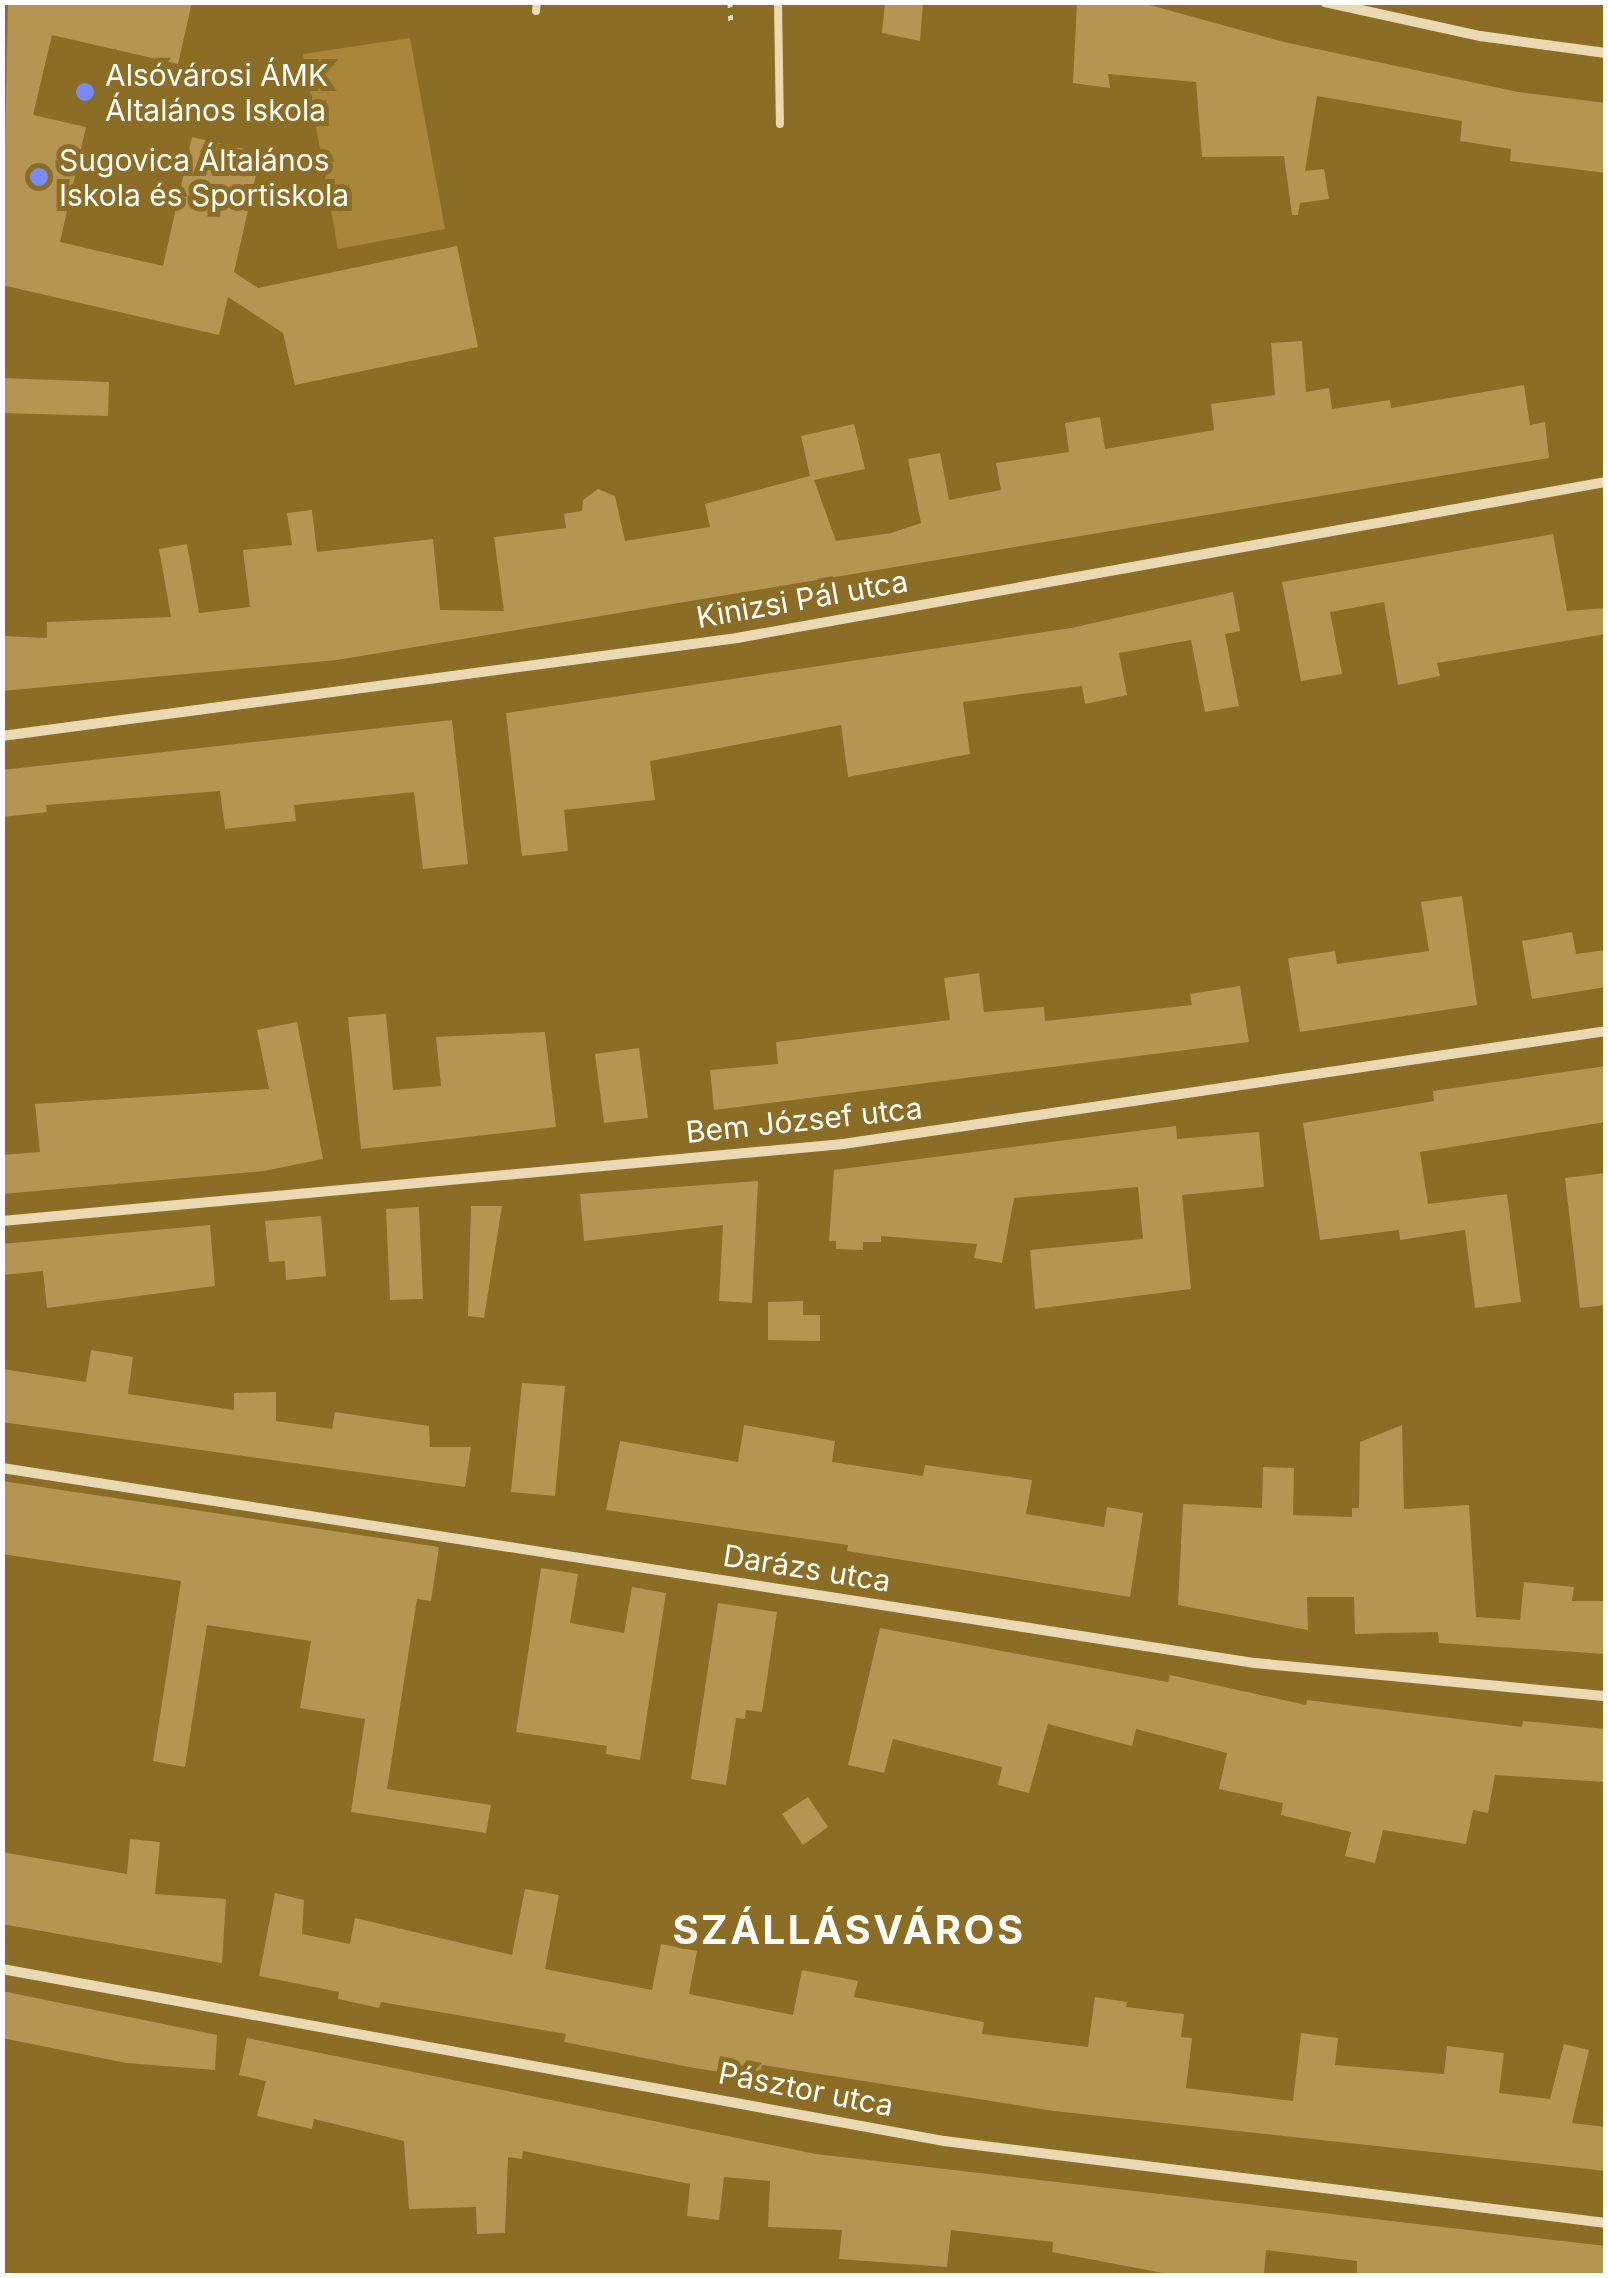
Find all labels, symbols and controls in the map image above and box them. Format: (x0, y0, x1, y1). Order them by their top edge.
place label: Alsóvárosi ÁMK Általános Iskola (105, 57, 328, 128)
marker: Alsóvárosi ÁMK Általános Iskola (74, 81, 96, 103)
place label: Sugovica Általános Iskola és Sportiskola (59, 142, 349, 212)
marker: Sugovica Általános Iskola és Sportiskola (28, 166, 50, 188)
street label: Kinizsi Pál utca (693, 563, 911, 635)
street label: Bem József utca (684, 1090, 924, 1150)
street label: Darázs utca (721, 1537, 893, 1599)
district label: SZÁLLÁSVÁROS (672, 1906, 1026, 1954)
street label: Pásztor utca (716, 2054, 896, 2124)

